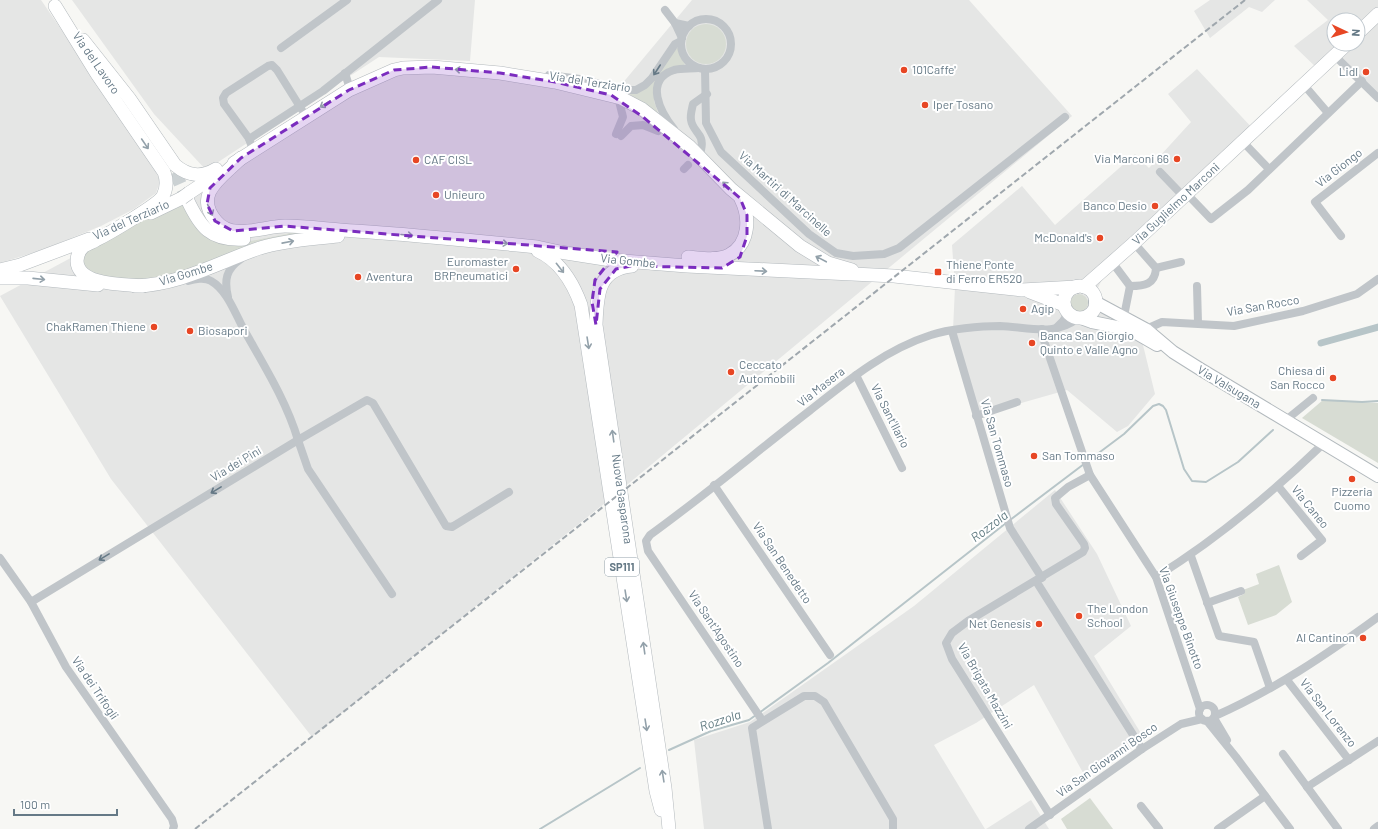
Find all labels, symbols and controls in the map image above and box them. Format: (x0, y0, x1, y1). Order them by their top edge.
north arrow (1326, 12, 1366, 52)
street label: Via del Lavoro (70, 29, 123, 96)
text: N (1350, 29, 1363, 37)
place label: 101Caffe' (912, 62, 956, 76)
one-way arrow (653, 64, 661, 75)
place label: Lidl (1339, 64, 1358, 78)
marker: 101Caffe' (899, 65, 909, 75)
one-way arrow (455, 66, 468, 73)
marker: Lidl (1361, 67, 1371, 77)
street label: Via del Terziario (549, 68, 632, 94)
place label: Iper Tosano (933, 97, 993, 111)
one-way arrow (320, 100, 331, 108)
marker: Iper Tosano (920, 100, 930, 110)
one-way arrow (141, 139, 149, 150)
street label: Via Giongo (1312, 145, 1364, 190)
street label: Via Martiri di Marcinelle (736, 148, 835, 239)
place label: Via Marconi 66 (1094, 151, 1169, 165)
place label: CAF CISL (424, 152, 472, 166)
marker: Via Marconi 66 (1172, 154, 1182, 164)
marker: CAF CISL (411, 155, 421, 165)
street label: Via Guglielmo Marconi (1129, 159, 1222, 247)
one-way arrow (722, 181, 732, 191)
place label: Unieuro (444, 187, 485, 201)
marker: Unieuro (431, 190, 441, 200)
street label: Via del Terziario (90, 196, 171, 242)
place label: Banco Desio (1083, 198, 1147, 212)
marker: Banco Desio (1150, 201, 1160, 211)
one-way arrow (207, 204, 214, 216)
place label: McDonald's (1034, 230, 1092, 244)
one-way arrow (400, 231, 413, 239)
marker: McDonald's (1095, 233, 1105, 243)
one-way arrow (281, 237, 294, 245)
one-way arrow (495, 240, 508, 247)
street label: Via Gombe (600, 250, 656, 270)
place label: Euromaster BRPneumatici (434, 254, 509, 282)
one-way arrow (815, 255, 827, 263)
place label: Thiene Ponte di Ferro ER520 (946, 257, 1022, 285)
street label: Via Gombe (157, 258, 214, 288)
one-way arrow (555, 262, 564, 273)
marker: Euromaster BRPneumatici (511, 264, 521, 274)
one-way arrow (754, 267, 767, 274)
marker: Thiene Ponte di Ferro ER520 (933, 267, 943, 277)
place label: Aventura (366, 269, 413, 283)
marker: Aventura (353, 272, 363, 282)
one-way arrow (32, 275, 45, 283)
street label: Via San Rocco (1225, 292, 1300, 318)
place label: Agip (1031, 301, 1054, 315)
marker: Agip (1018, 304, 1028, 314)
place label: ChakRamen Thiene (46, 319, 146, 333)
marker: ChakRamen Thiene (149, 322, 159, 332)
place label: Biosapori (198, 323, 248, 337)
marker: Biosapori (185, 326, 195, 336)
place label: Banca San Giorgio Quinto e Valle Agno (1040, 328, 1138, 356)
one-way arrow (584, 336, 592, 349)
marker: Banca San Giorgio Quinto e Valle Agno (1027, 338, 1037, 348)
place label: Ceccato Automobili (739, 357, 795, 385)
street label: Via Valsugana (1195, 362, 1264, 411)
street label: Via Masera (794, 363, 847, 409)
place label: Chiesa di San Rocco (1270, 363, 1325, 391)
marker: Ceccato Automobili (726, 367, 736, 377)
marker: Chiesa di San Rocco (1328, 373, 1338, 383)
street label: Via Sant'Ilario (869, 381, 913, 450)
street label: Via San Tommaso (979, 397, 1017, 489)
one-way arrow (609, 430, 617, 443)
street label: Via dei Pini (208, 443, 263, 484)
place label: San Tommaso (1042, 448, 1115, 462)
marker: San Tommaso (1029, 451, 1039, 461)
street label: Nuova Gasparona (610, 453, 636, 545)
marker: Pizzeria Cuomo (1347, 474, 1357, 484)
street label: Via Caneo (1289, 482, 1332, 531)
place label: Pizzeria Cuomo (1332, 484, 1372, 512)
one-way arrow (210, 487, 222, 495)
water label: Rozzola (967, 507, 1011, 545)
street label: Via San Benedetto (750, 519, 815, 606)
one-way arrow (98, 554, 110, 562)
road number: SP111 (605, 558, 639, 576)
street label: Via Giuseppe Binotto (1157, 564, 1207, 671)
street label: Via Sant'Agostino (686, 587, 748, 669)
one-way arrow (622, 589, 630, 602)
place label: The London School (1087, 601, 1148, 629)
marker: The London School (1074, 611, 1084, 621)
place label: Net Genesis (969, 616, 1031, 630)
marker: Net Genesis (1034, 619, 1044, 629)
place label: Al Cantinon (1296, 630, 1355, 644)
marker: Al Cantinon (1358, 633, 1368, 643)
street label: Via Brigata Mazzini (956, 640, 1016, 731)
one-way arrow (640, 642, 648, 655)
street label: Via dei Trifogli (70, 653, 122, 722)
street label: Via San Lorenzo (1298, 675, 1360, 749)
water label: Rozzola (697, 706, 743, 734)
one-way arrow (642, 718, 650, 731)
street label: Via San Giovanni Bosco (1053, 719, 1160, 799)
one-way arrow (659, 770, 667, 783)
scale bar (14, 791, 117, 817)
text: 100 m (20, 797, 50, 811)

